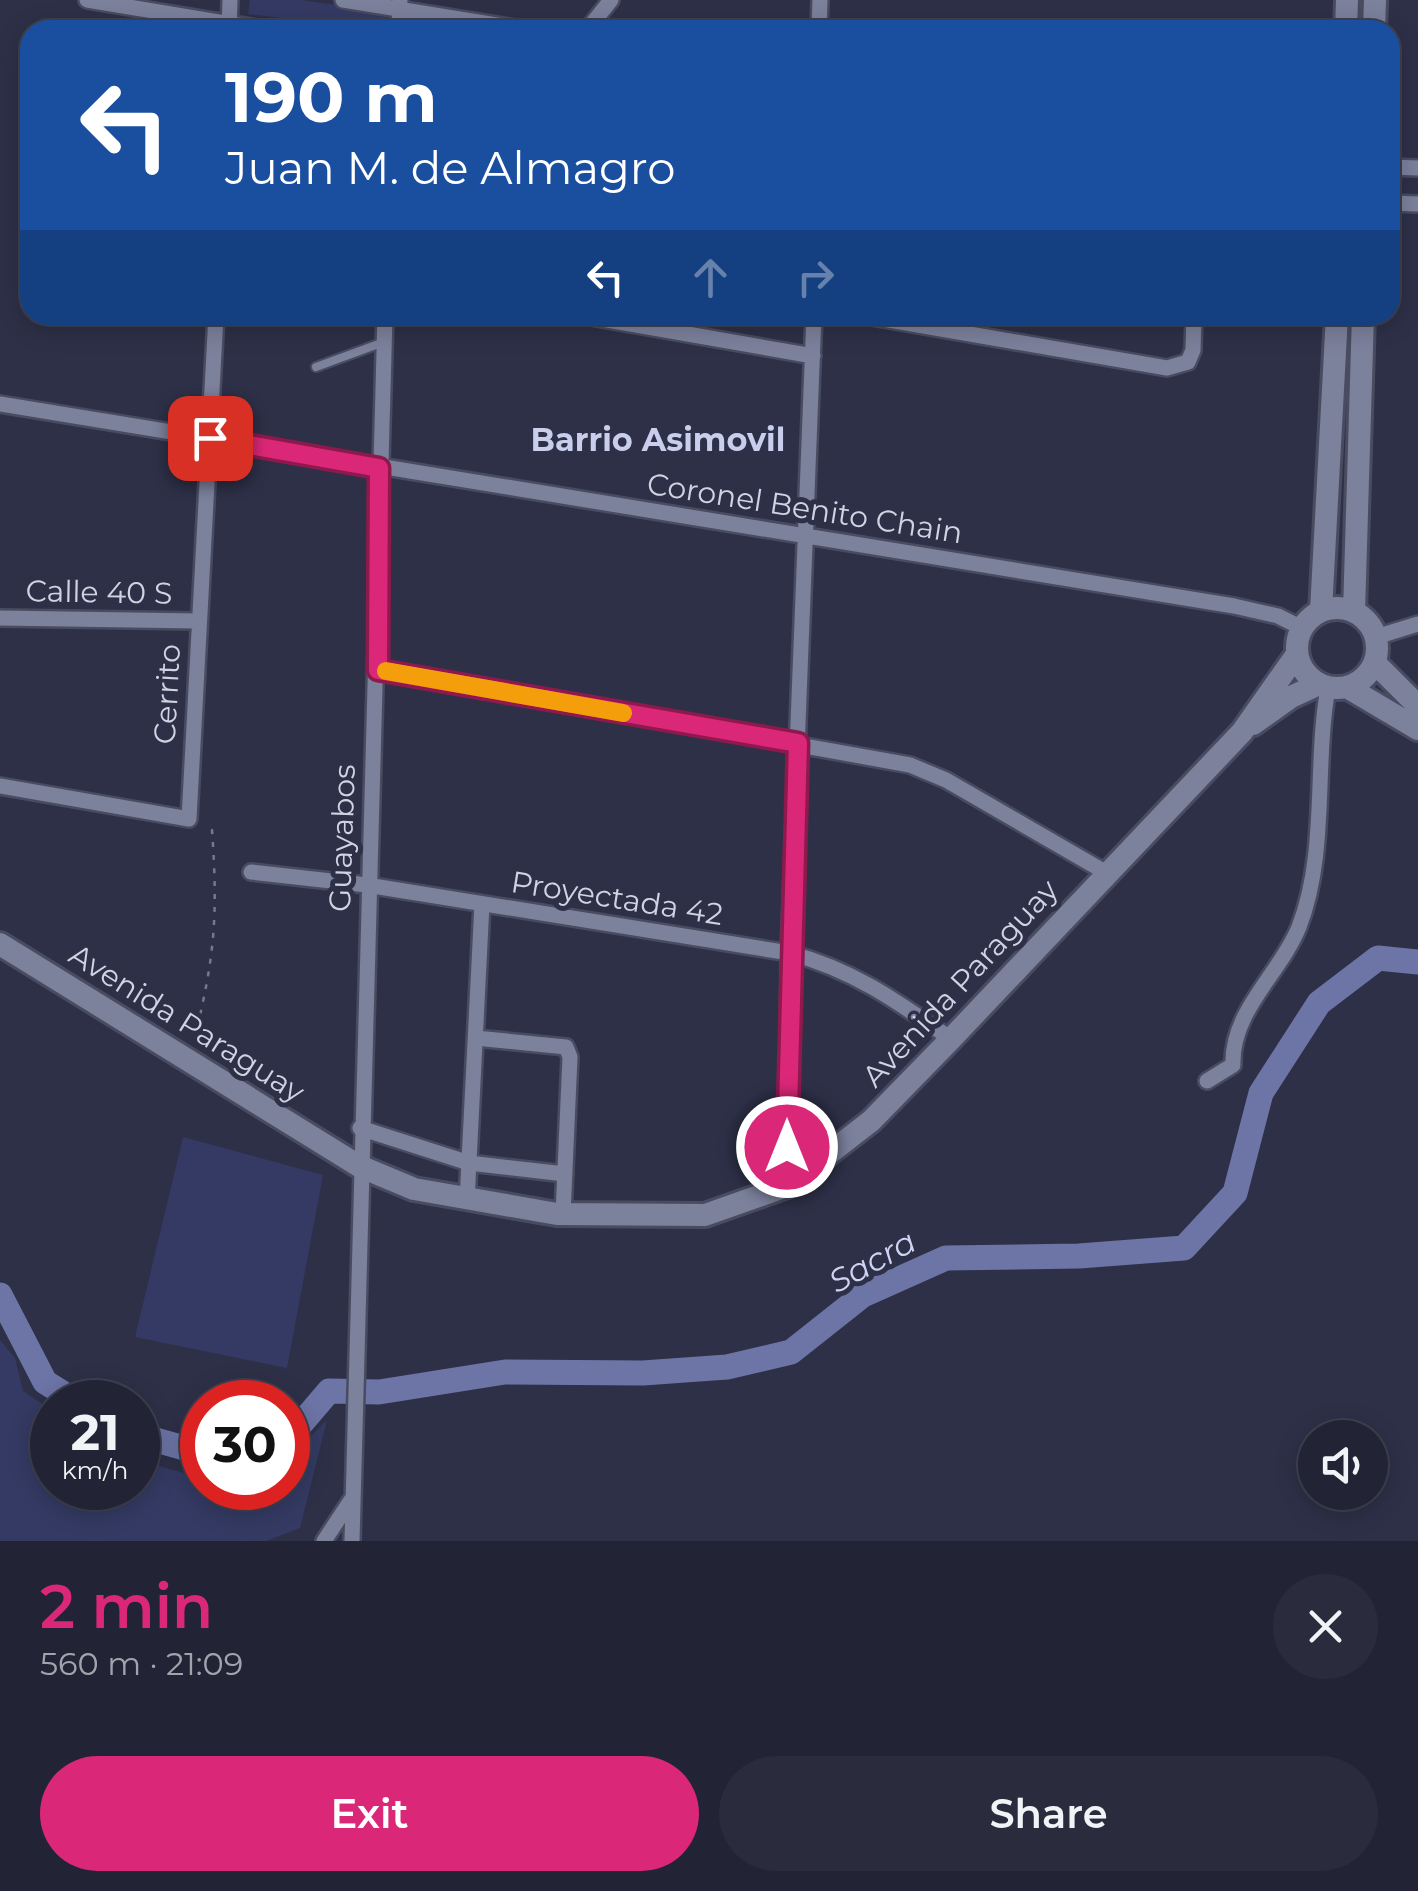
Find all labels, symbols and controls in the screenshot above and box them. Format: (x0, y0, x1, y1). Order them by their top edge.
text: 190 m (225, 54, 438, 140)
icon: left (60, 60, 190, 190)
text: Juan M. de Almagro (225, 140, 676, 195)
icon: left (578, 250, 633, 305)
icon: ahead (683, 250, 738, 305)
icon: right (788, 250, 843, 305)
pin (168, 396, 253, 481)
icon: arrive (183, 411, 238, 466)
district label: Barrio Asimovil (531, 420, 785, 459)
street label: Coronel Benito Chain (645, 465, 965, 551)
street label: Calle 40 S (25, 572, 173, 612)
street label: Cerrito (146, 643, 188, 745)
street label: Guayabos (321, 764, 363, 912)
street label: Proyectada 42 (508, 863, 726, 933)
street label: Avenida Paraguay (854, 871, 1066, 1094)
street label: Avenida Paraguay (63, 936, 312, 1111)
position arrow (735, 1095, 839, 1199)
water label: Sacra (822, 1221, 922, 1301)
speed limit sign: 30 (180, 1380, 310, 1510)
text: 21 (70, 1402, 120, 1463)
map controls (1298, 1420, 1388, 1510)
button: sound (1298, 1420, 1388, 1510)
text: km/h (62, 1455, 128, 1485)
text: 2 min (40, 1570, 213, 1643)
button: close (1273, 1574, 1378, 1679)
text: 560 m · 21:09 (40, 1644, 243, 1683)
button: Exit (40, 1756, 699, 1871)
button: Share (719, 1756, 1378, 1871)

